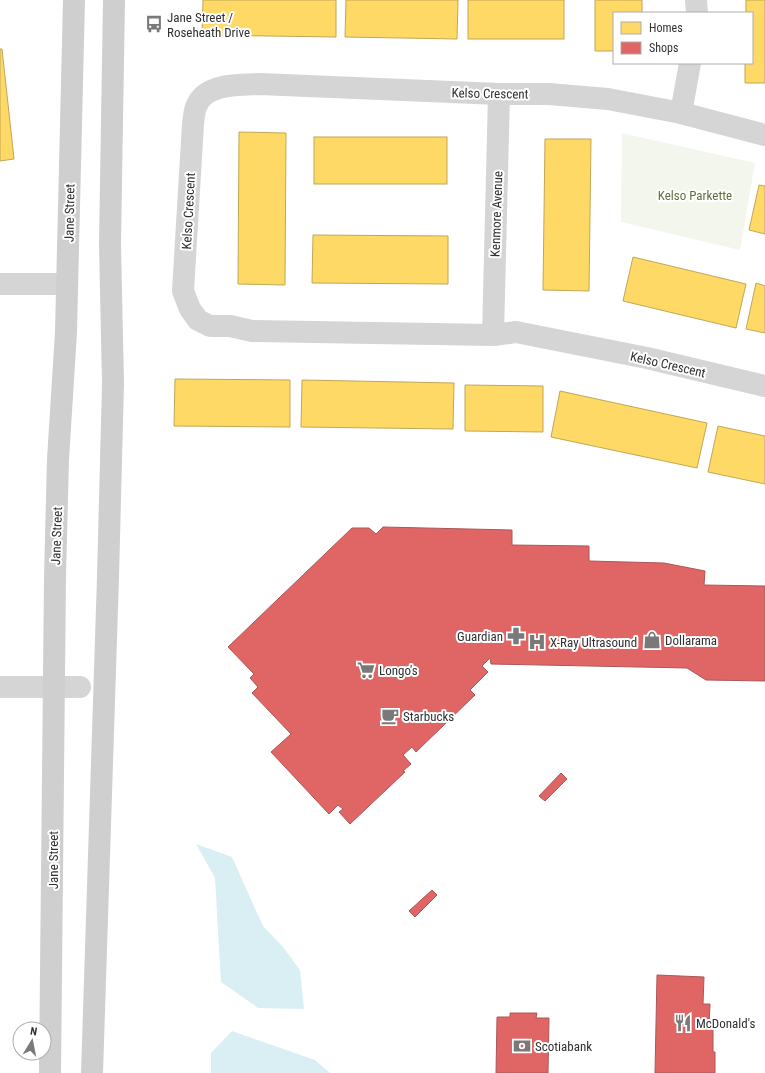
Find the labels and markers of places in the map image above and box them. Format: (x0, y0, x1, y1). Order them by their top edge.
place label: Jane Street / Roseheath Drive (167, 10, 250, 40)
bus stop icon: Jane Street / Roseheath Drive (144, 14, 164, 34)
pharmacy icon: Guardian (506, 626, 526, 646)
place label: Guardian (457, 629, 503, 644)
shop icon: Dollarama (642, 630, 662, 650)
hospital icon: X-Ray Ultrasound (527, 632, 547, 652)
place label: Dollarama (665, 633, 717, 648)
place label: X-Ray Ultrasound (550, 635, 637, 650)
supermarket icon: Longo's (356, 660, 376, 680)
place label: Longo's (379, 663, 418, 678)
cafe icon: Starbucks (380, 706, 400, 726)
place label: Starbucks (403, 709, 454, 724)
restaurant icon: McDonald's (673, 1013, 693, 1033)
place label: McDonald's (696, 1016, 755, 1031)
bank icon: Scotiabank (512, 1036, 532, 1056)
place label: Scotiabank (535, 1039, 592, 1054)

